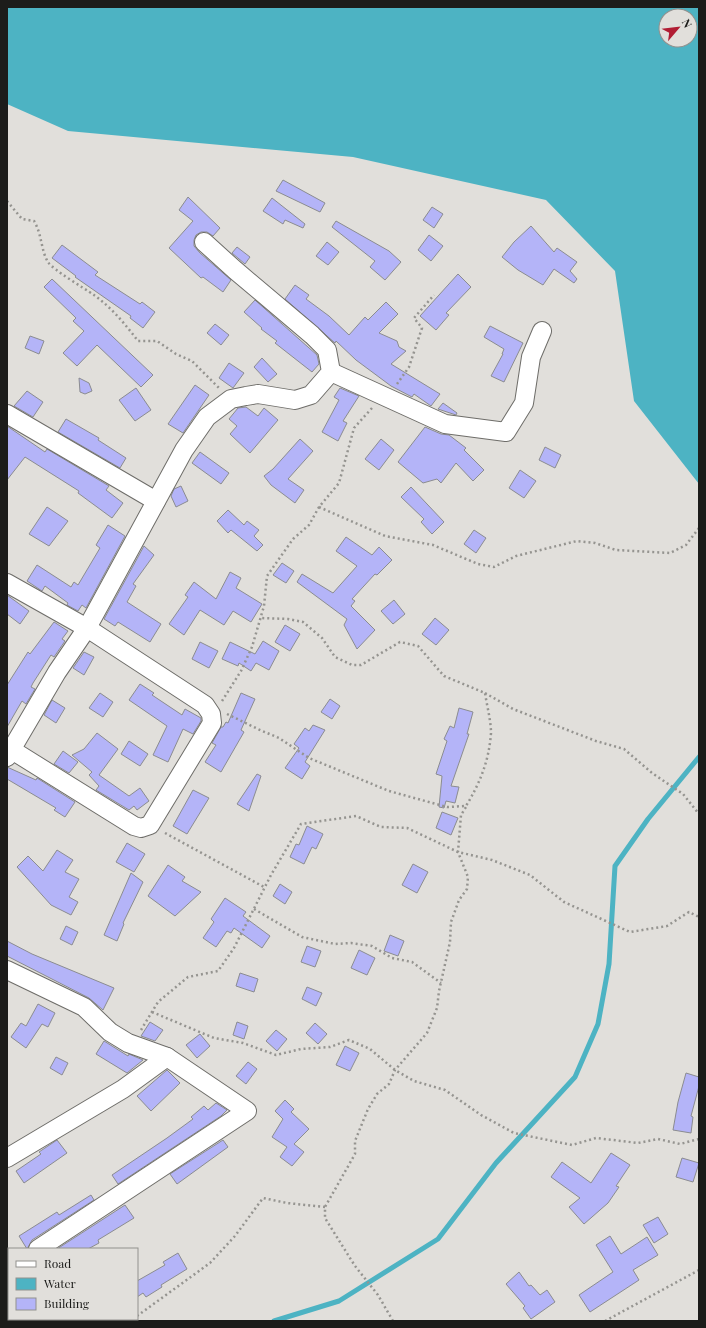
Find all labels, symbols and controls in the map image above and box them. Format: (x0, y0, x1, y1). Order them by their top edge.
north arrow (658, 8, 698, 48)
text: N (679, 16, 696, 30)
legend (8, 1248, 138, 1320)
text: Road (44, 1255, 71, 1271)
text: Water (43, 1275, 77, 1291)
text: Building (44, 1295, 90, 1311)

